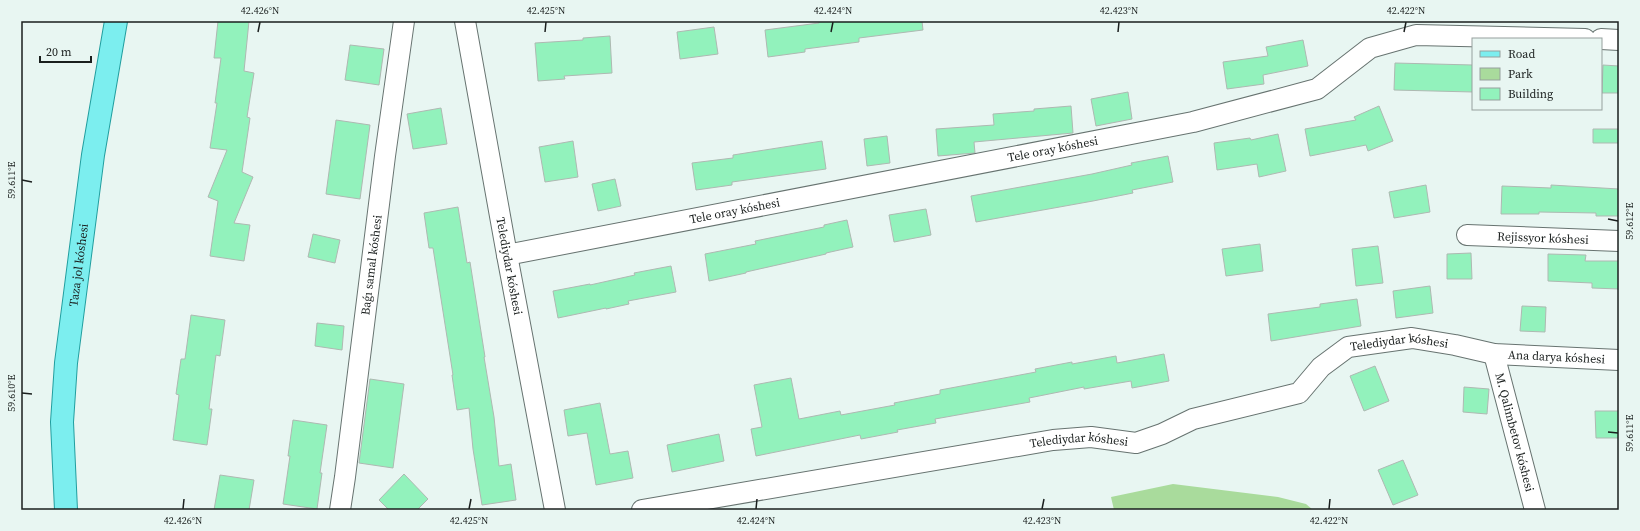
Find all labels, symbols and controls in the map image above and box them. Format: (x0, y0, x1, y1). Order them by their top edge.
text: 42.426°N (241, 4, 279, 17)
text: 42.425°N (527, 4, 565, 17)
text: 42.424°N (814, 4, 852, 17)
text: 42.423°N (1100, 4, 1138, 17)
text: 42.422°N (1387, 4, 1425, 17)
scale bar (40, 38, 91, 64)
legend (1472, 38, 1602, 110)
text: 20 m (46, 44, 72, 60)
text: Road (1508, 46, 1535, 62)
text: Park (1508, 66, 1533, 82)
text: Building (1508, 86, 1553, 102)
street label: Tele oray kóshesi (1006, 133, 1100, 166)
text: 59.611°E (5, 161, 18, 199)
street label: Tele oray kóshesi (688, 194, 782, 227)
text: 59.612°E (1623, 202, 1636, 240)
street label: Baǵı samal kóshesi (357, 214, 386, 316)
street label: Telediydar kóshesi (492, 216, 526, 317)
street label: Taza jol kóshesi (65, 222, 92, 308)
street label: Rejissyor kóshesi (1497, 228, 1589, 248)
street label: Telediydar kóshesi (1349, 330, 1450, 355)
street label: Ana darya kóshesi (1508, 347, 1606, 367)
street label: M. Qalimbetov kóshesi (1491, 371, 1538, 494)
text: 59.610°E (5, 374, 18, 412)
text: 59.611°E (1623, 414, 1636, 452)
street label: Telediydar kóshesi (1029, 429, 1130, 452)
text: 42.426°N (164, 514, 202, 527)
text: 42.425°N (450, 514, 488, 527)
text: 42.424°N (737, 514, 775, 527)
text: 42.423°N (1023, 514, 1061, 527)
text: 42.422°N (1310, 514, 1348, 527)

